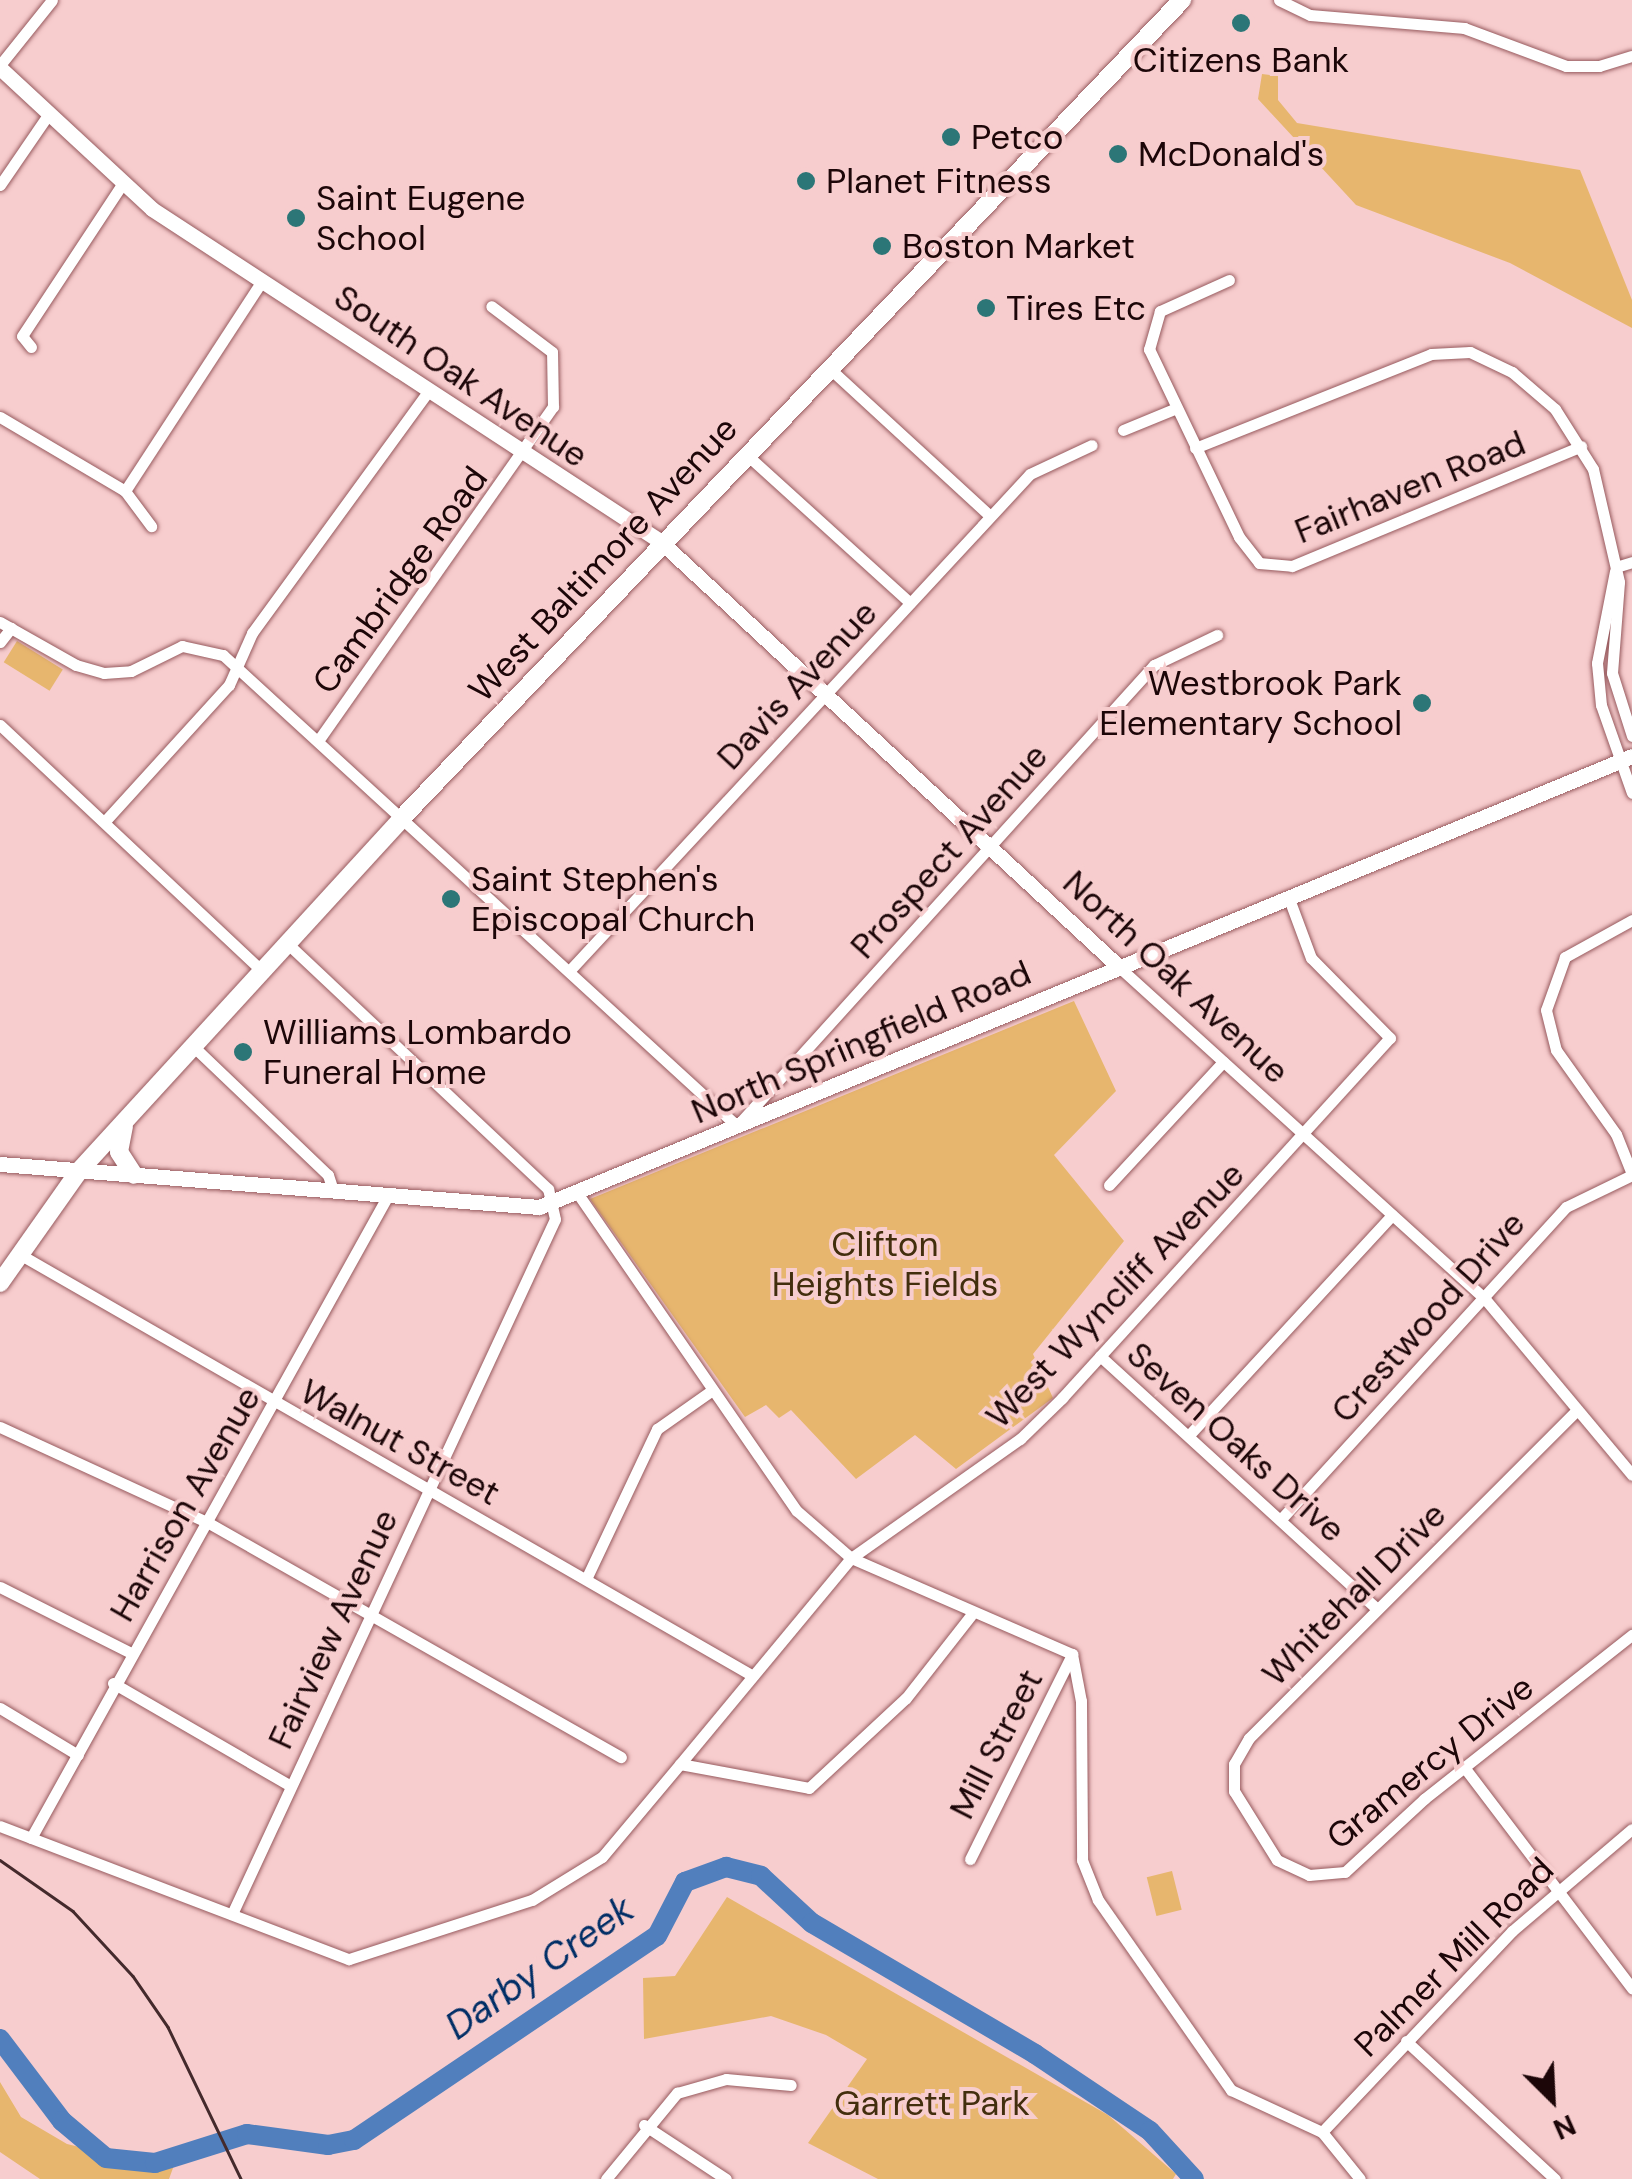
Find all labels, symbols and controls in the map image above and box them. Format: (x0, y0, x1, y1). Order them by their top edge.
marker: Citizens Bank (1230, 12, 1252, 34)
place label: Citizens Bank (1133, 39, 1349, 81)
place label: Petco (971, 116, 1064, 158)
marker: Petco (940, 126, 962, 148)
place label: McDonald's (1138, 133, 1324, 175)
marker: McDonald's (1107, 143, 1129, 165)
place label: Planet Fitness (826, 160, 1052, 202)
marker: Planet Fitness (795, 170, 817, 192)
place label: Saint Eugene School (316, 177, 525, 259)
marker: Saint Eugene School (285, 207, 307, 229)
place label: Boston Market (902, 225, 1135, 267)
marker: Boston Market (871, 235, 893, 257)
street label: South Oak Avenue (326, 276, 596, 476)
place label: Tires Etc (1006, 287, 1146, 329)
marker: Tires Etc (975, 297, 997, 319)
street label: West Baltimore Avenue (460, 408, 746, 710)
street label: Fairhaven Road (1289, 422, 1531, 552)
street label: Cambridge Road (304, 458, 496, 702)
street label: Davis Avenue (708, 592, 886, 778)
place label: Westbrook Park Elementary School (1099, 662, 1402, 744)
marker: Westbrook Park Elementary School (1411, 692, 1433, 714)
street label: Prospect Avenue (842, 735, 1056, 967)
place label: Saint Stephen's Episcopal Church (471, 858, 755, 940)
street label: North Oak Avenue (1055, 862, 1297, 1092)
marker: Saint Stephen's Episcopal Church (440, 888, 462, 910)
street label: North Springfield Road (685, 951, 1037, 1133)
place label: Williams Lombardo Funeral Home (263, 1011, 572, 1093)
marker: Williams Lombardo Funeral Home (232, 1041, 254, 1063)
street label: West Wyncliff Avenue (977, 1153, 1253, 1437)
street label: Crestwood Drive (1322, 1203, 1534, 1431)
park label: Clifton Heights Fields (772, 1223, 998, 1305)
street label: Seven Oaks Drive (1118, 1333, 1354, 1551)
street label: Walnut Street (293, 1370, 507, 1514)
street label: Harrison Avenue (101, 1379, 269, 1629)
street label: Whitehall Drive (1253, 1493, 1455, 1695)
street label: Fairview Avenue (259, 1503, 407, 1755)
street label: Mill Street (941, 1662, 1051, 1826)
street label: Gramercy Drive (1318, 1666, 1542, 1858)
street label: Palmer Mill Road (1346, 1849, 1562, 2065)
water label: Darby Creek (437, 1886, 643, 2050)
north arrow (1502, 2049, 1602, 2149)
park label: Garrett Park (834, 2082, 1030, 2124)
text: N (1548, 2106, 1581, 2148)

